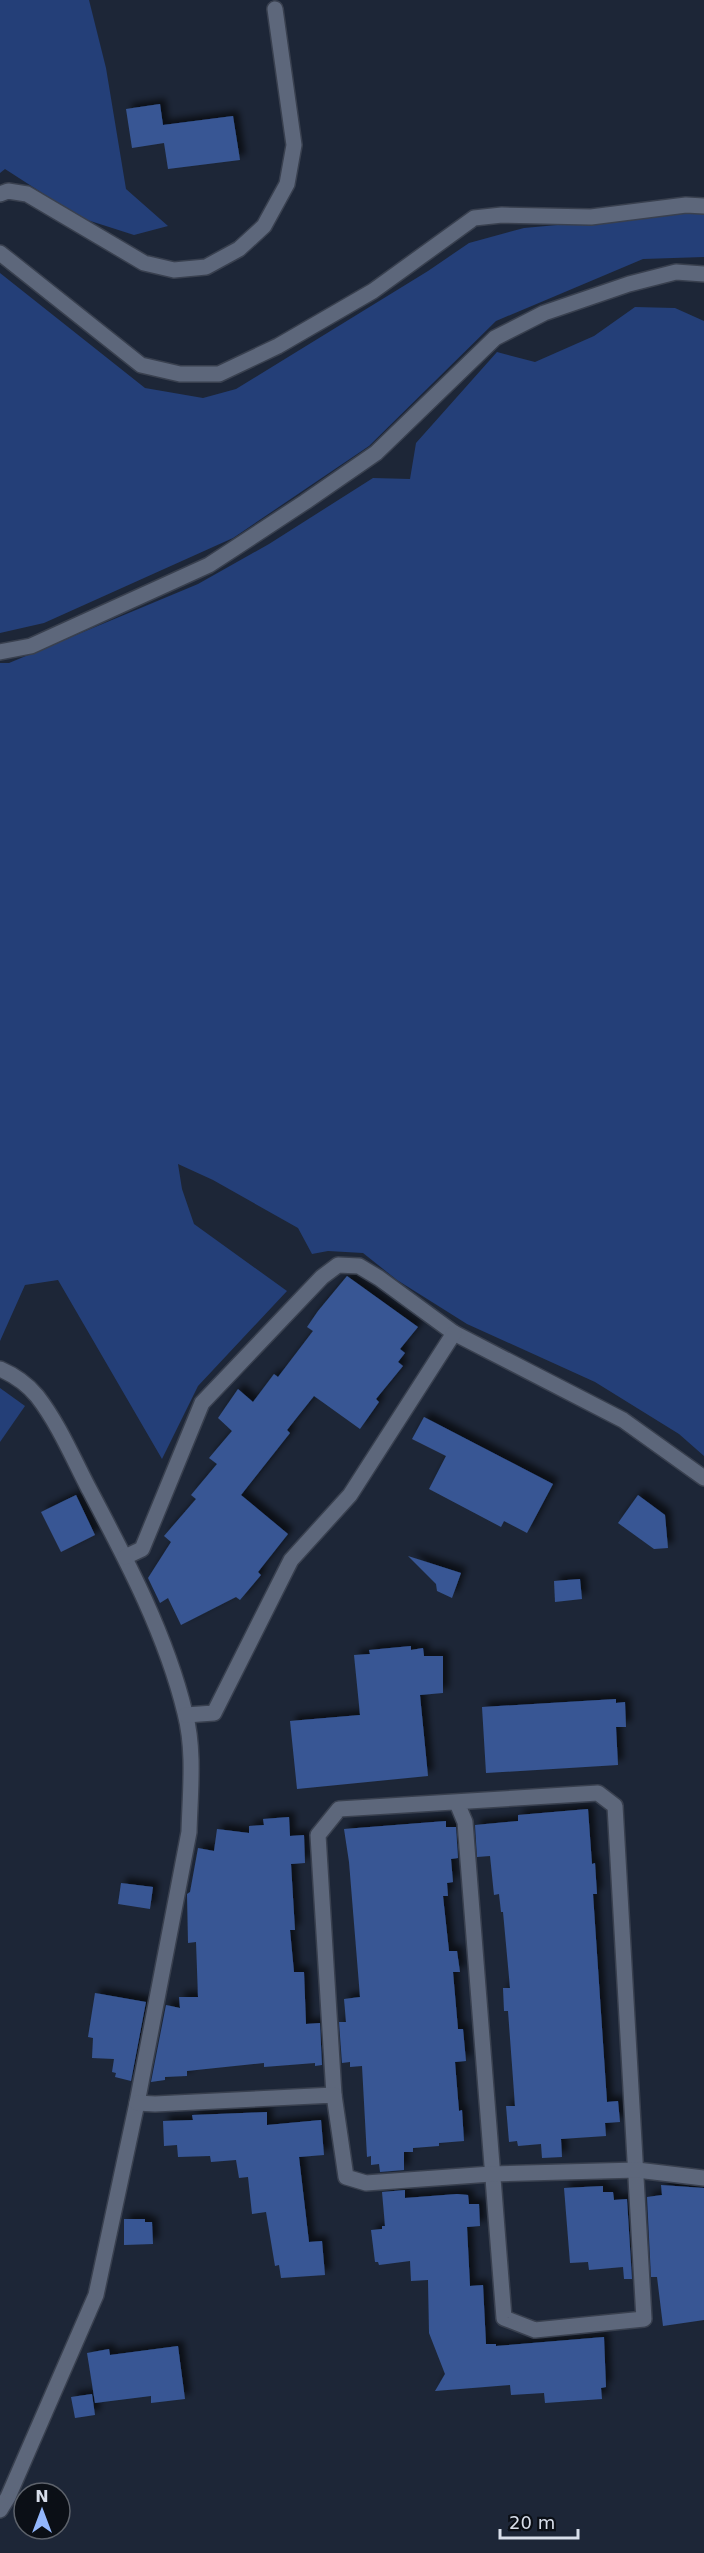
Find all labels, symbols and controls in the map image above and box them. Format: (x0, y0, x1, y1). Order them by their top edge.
north arrow (12, 2481, 72, 2541)
text: N (35, 2487, 49, 2506)
scale bar (500, 2502, 578, 2540)
text: 20 m (509, 2512, 555, 2533)

